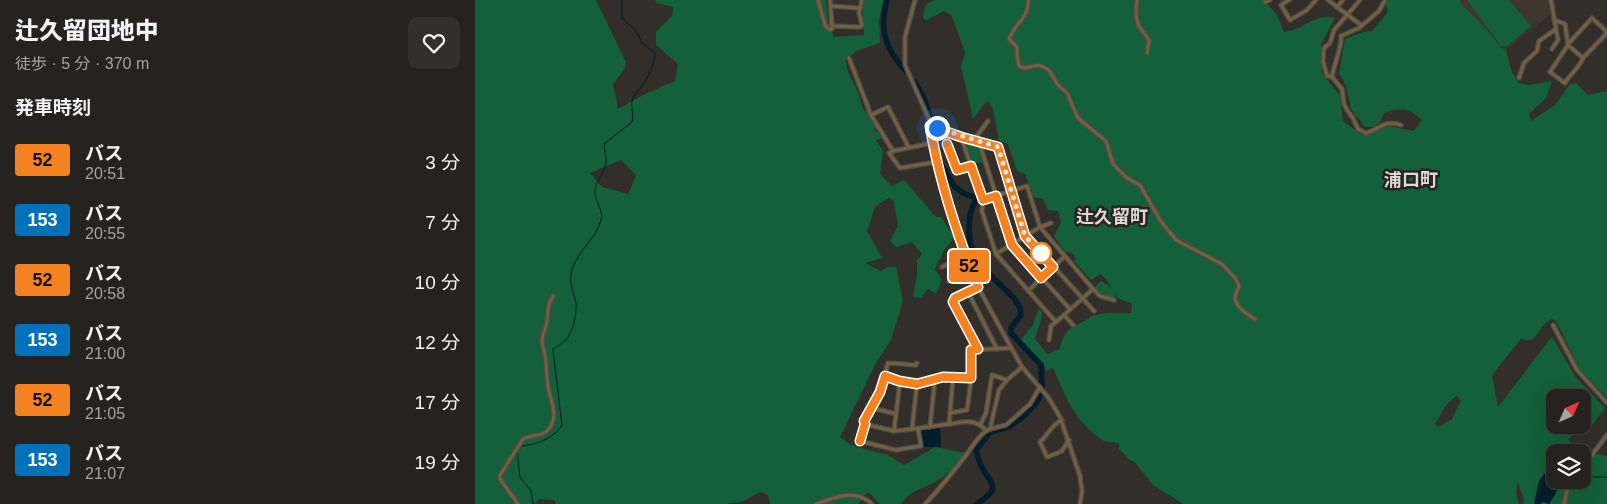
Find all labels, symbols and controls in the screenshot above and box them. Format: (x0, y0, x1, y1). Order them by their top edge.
text: 辻久留団地中 (15, 17, 159, 44)
button: heart (408, 17, 460, 69)
text: 徒歩 · 5 分 · 370 m (15, 55, 149, 72)
text: 発車時刻 (15, 97, 91, 118)
your location (925, 116, 950, 141)
text: バス (85, 143, 123, 164)
text: 52 (32, 150, 53, 170)
text: 3 分 (425, 152, 460, 173)
text: 20:51 (85, 165, 125, 182)
district label: 浦口町 (1384, 170, 1438, 190)
text: バス (85, 203, 123, 224)
district label: 辻久留町 (1076, 207, 1148, 227)
text: 153 (27, 210, 58, 230)
text: 7 分 (425, 212, 460, 233)
text: 20:55 (85, 225, 125, 242)
unlabelled marker (1030, 242, 1052, 264)
line badge: 52 (947, 250, 991, 282)
text: 52 (959, 256, 979, 276)
text: バス (85, 263, 123, 284)
text: 52 (32, 270, 53, 290)
text: 10 分 (415, 272, 460, 293)
text: 20:58 (85, 285, 125, 302)
text: バス (85, 323, 123, 344)
text: 153 (27, 330, 58, 350)
text: 12 分 (415, 332, 460, 353)
text: 21:00 (85, 345, 125, 362)
text: バス (85, 383, 123, 404)
north arrow (1546, 389, 1591, 434)
map controls (1546, 389, 1591, 489)
text: 52 (32, 390, 53, 410)
text: 17 分 (415, 392, 460, 413)
text: 21:05 (85, 405, 125, 422)
text: バス (85, 443, 123, 464)
button: layers (1546, 444, 1591, 489)
text: 153 (27, 450, 58, 470)
text: 19 分 (415, 452, 460, 473)
text: 21:07 (85, 465, 125, 482)

